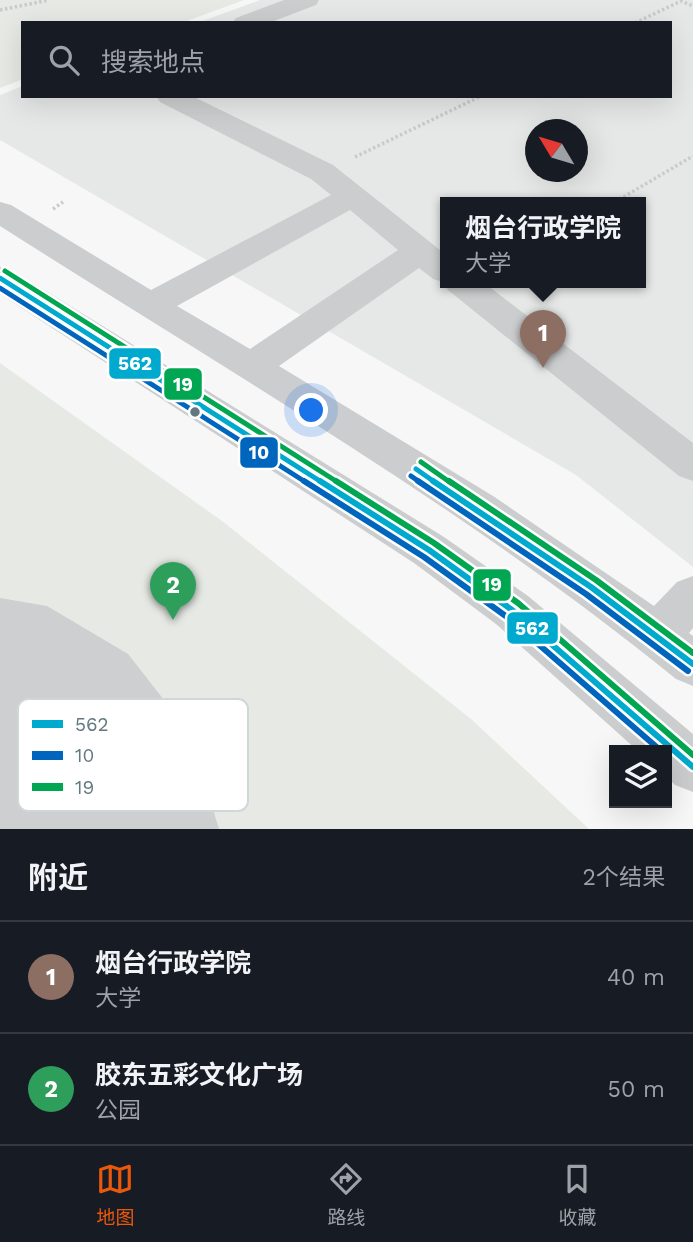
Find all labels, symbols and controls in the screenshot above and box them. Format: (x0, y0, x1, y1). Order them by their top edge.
search box (21, 21, 672, 98)
icon: search (45, 41, 83, 79)
text: 搜索地点 (101, 47, 205, 77)
north arrow (525, 119, 588, 182)
popup (440, 197, 646, 288)
text: 烟台行政学院 (465, 213, 621, 243)
text: 大学 (465, 250, 511, 277)
pin: 1 (520, 310, 566, 368)
line badge: 562 (108, 347, 162, 380)
text: 562 (118, 352, 152, 375)
line badge: 19 (163, 367, 203, 401)
text: 19 (173, 373, 193, 396)
your location (294, 393, 328, 427)
unlabelled marker (188, 405, 202, 419)
line badge: 10 (239, 436, 279, 469)
text: 10 (249, 441, 269, 464)
pin: 2 (150, 562, 196, 620)
line badge: 19 (472, 568, 512, 602)
text: 19 (482, 573, 502, 596)
line badge: 562 (506, 611, 559, 645)
text: 562 (515, 617, 549, 640)
legend (18, 699, 248, 811)
text: 562 (75, 713, 109, 736)
text: 10 (75, 744, 94, 767)
map controls (609, 745, 672, 808)
button: layers (609, 745, 672, 808)
text: 19 (75, 776, 94, 799)
text: 附近 (28, 860, 88, 895)
text: 2个结果 (583, 864, 665, 891)
text: 烟台行政学院 (95, 948, 251, 978)
text: 1 (46, 964, 56, 991)
text: 40 m (607, 964, 665, 991)
text: 大学 (95, 985, 141, 1012)
text: 胶东五彩文化广场 (95, 1060, 303, 1090)
text: 2 (44, 1076, 58, 1103)
text: 50 m (608, 1076, 665, 1103)
text: 公园 (95, 1097, 141, 1124)
tab: 地图 (96, 1160, 135, 1229)
tab: 路线 (327, 1160, 366, 1229)
tab: 收藏 (558, 1160, 597, 1229)

